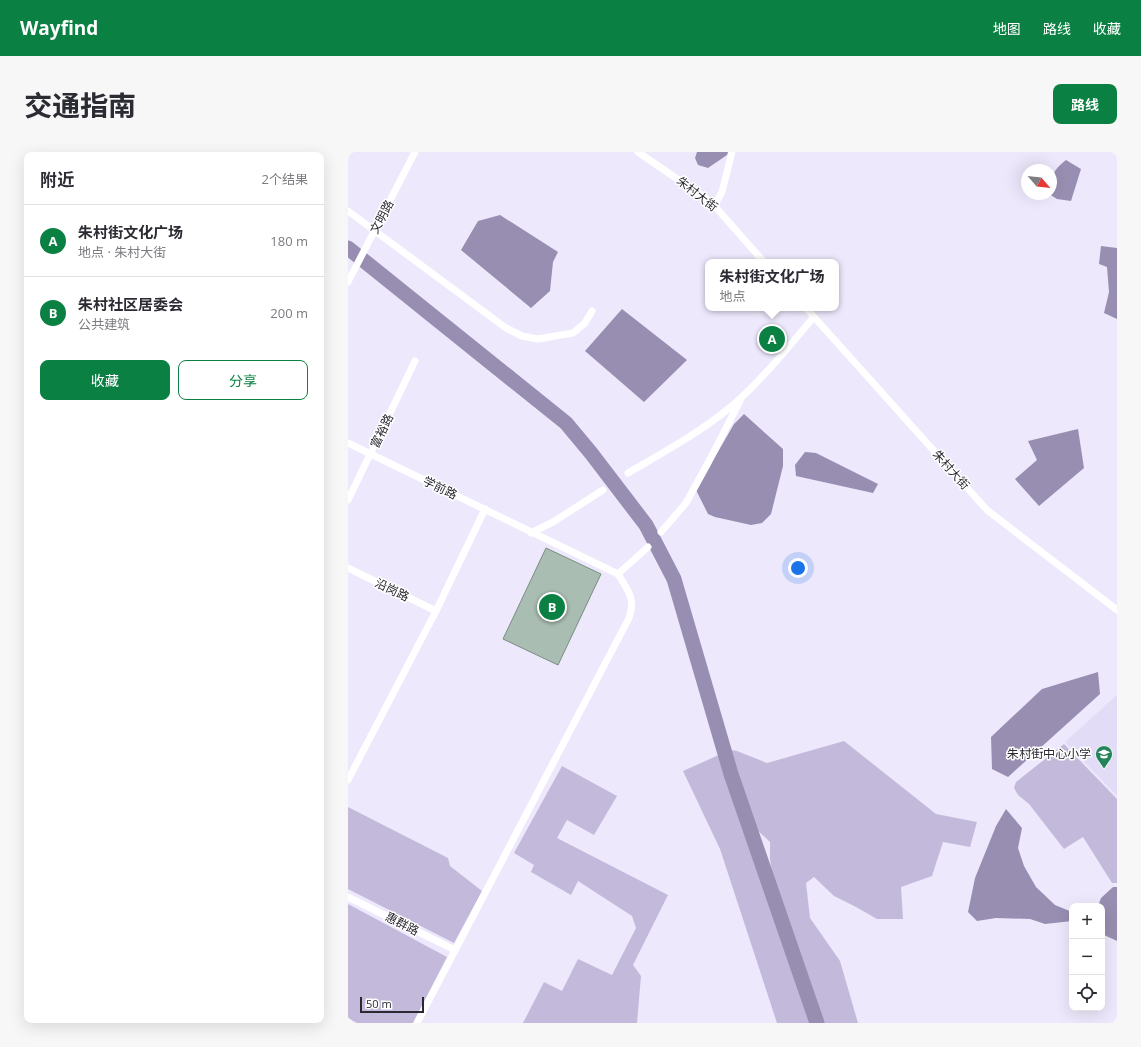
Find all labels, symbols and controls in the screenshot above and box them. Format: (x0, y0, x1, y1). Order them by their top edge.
text: Wayfind (20, 15, 98, 41)
text: 地图 (993, 19, 1021, 38)
text: 路线 (1043, 19, 1071, 38)
text: 收藏 (1093, 19, 1121, 38)
button: 路线 (1053, 84, 1117, 124)
text: 交通指南 (24, 86, 136, 124)
north arrow (1021, 164, 1057, 200)
text: 附近 (40, 168, 74, 191)
text: 2个结果 (262, 170, 308, 188)
street label: 朱村大街 (673, 172, 721, 215)
street label: 文明路 (366, 197, 398, 237)
text: 朱村街文化广场 (78, 222, 183, 242)
text: A (49, 232, 57, 250)
text: 180 m (270, 232, 308, 250)
text: 地点 · 朱村大街 (78, 243, 166, 261)
popup (705, 259, 839, 311)
text: 朱村街文化广场 (719, 266, 825, 286)
text: 地点 (719, 287, 746, 305)
text: 朱村社区居委会 (78, 294, 183, 314)
text: B (49, 304, 57, 322)
text: 200 m (270, 304, 308, 322)
text: 公共建筑 (78, 315, 130, 333)
pin: A (759, 324, 785, 354)
button: 收藏 (40, 360, 170, 400)
button: 分享 (178, 360, 308, 400)
street label: 富裕路 (366, 411, 397, 451)
street label: 朱村大街 (929, 446, 974, 493)
street label: 学前路 (420, 472, 460, 503)
your location (788, 558, 808, 578)
street label: 沿岗路 (372, 574, 412, 605)
pin: B (539, 592, 565, 622)
school or university icon: 朱村街中心小学 (1094, 744, 1114, 769)
place label: 朱村街中心小学 (1007, 745, 1091, 762)
map controls (1069, 903, 1105, 1011)
button: + (1069, 903, 1105, 939)
street label: 惠群路 (382, 908, 422, 939)
button: − (1069, 939, 1105, 975)
button: locate (1069, 975, 1105, 1011)
scale bar (360, 995, 424, 1014)
text: 50 m (366, 996, 392, 1011)

